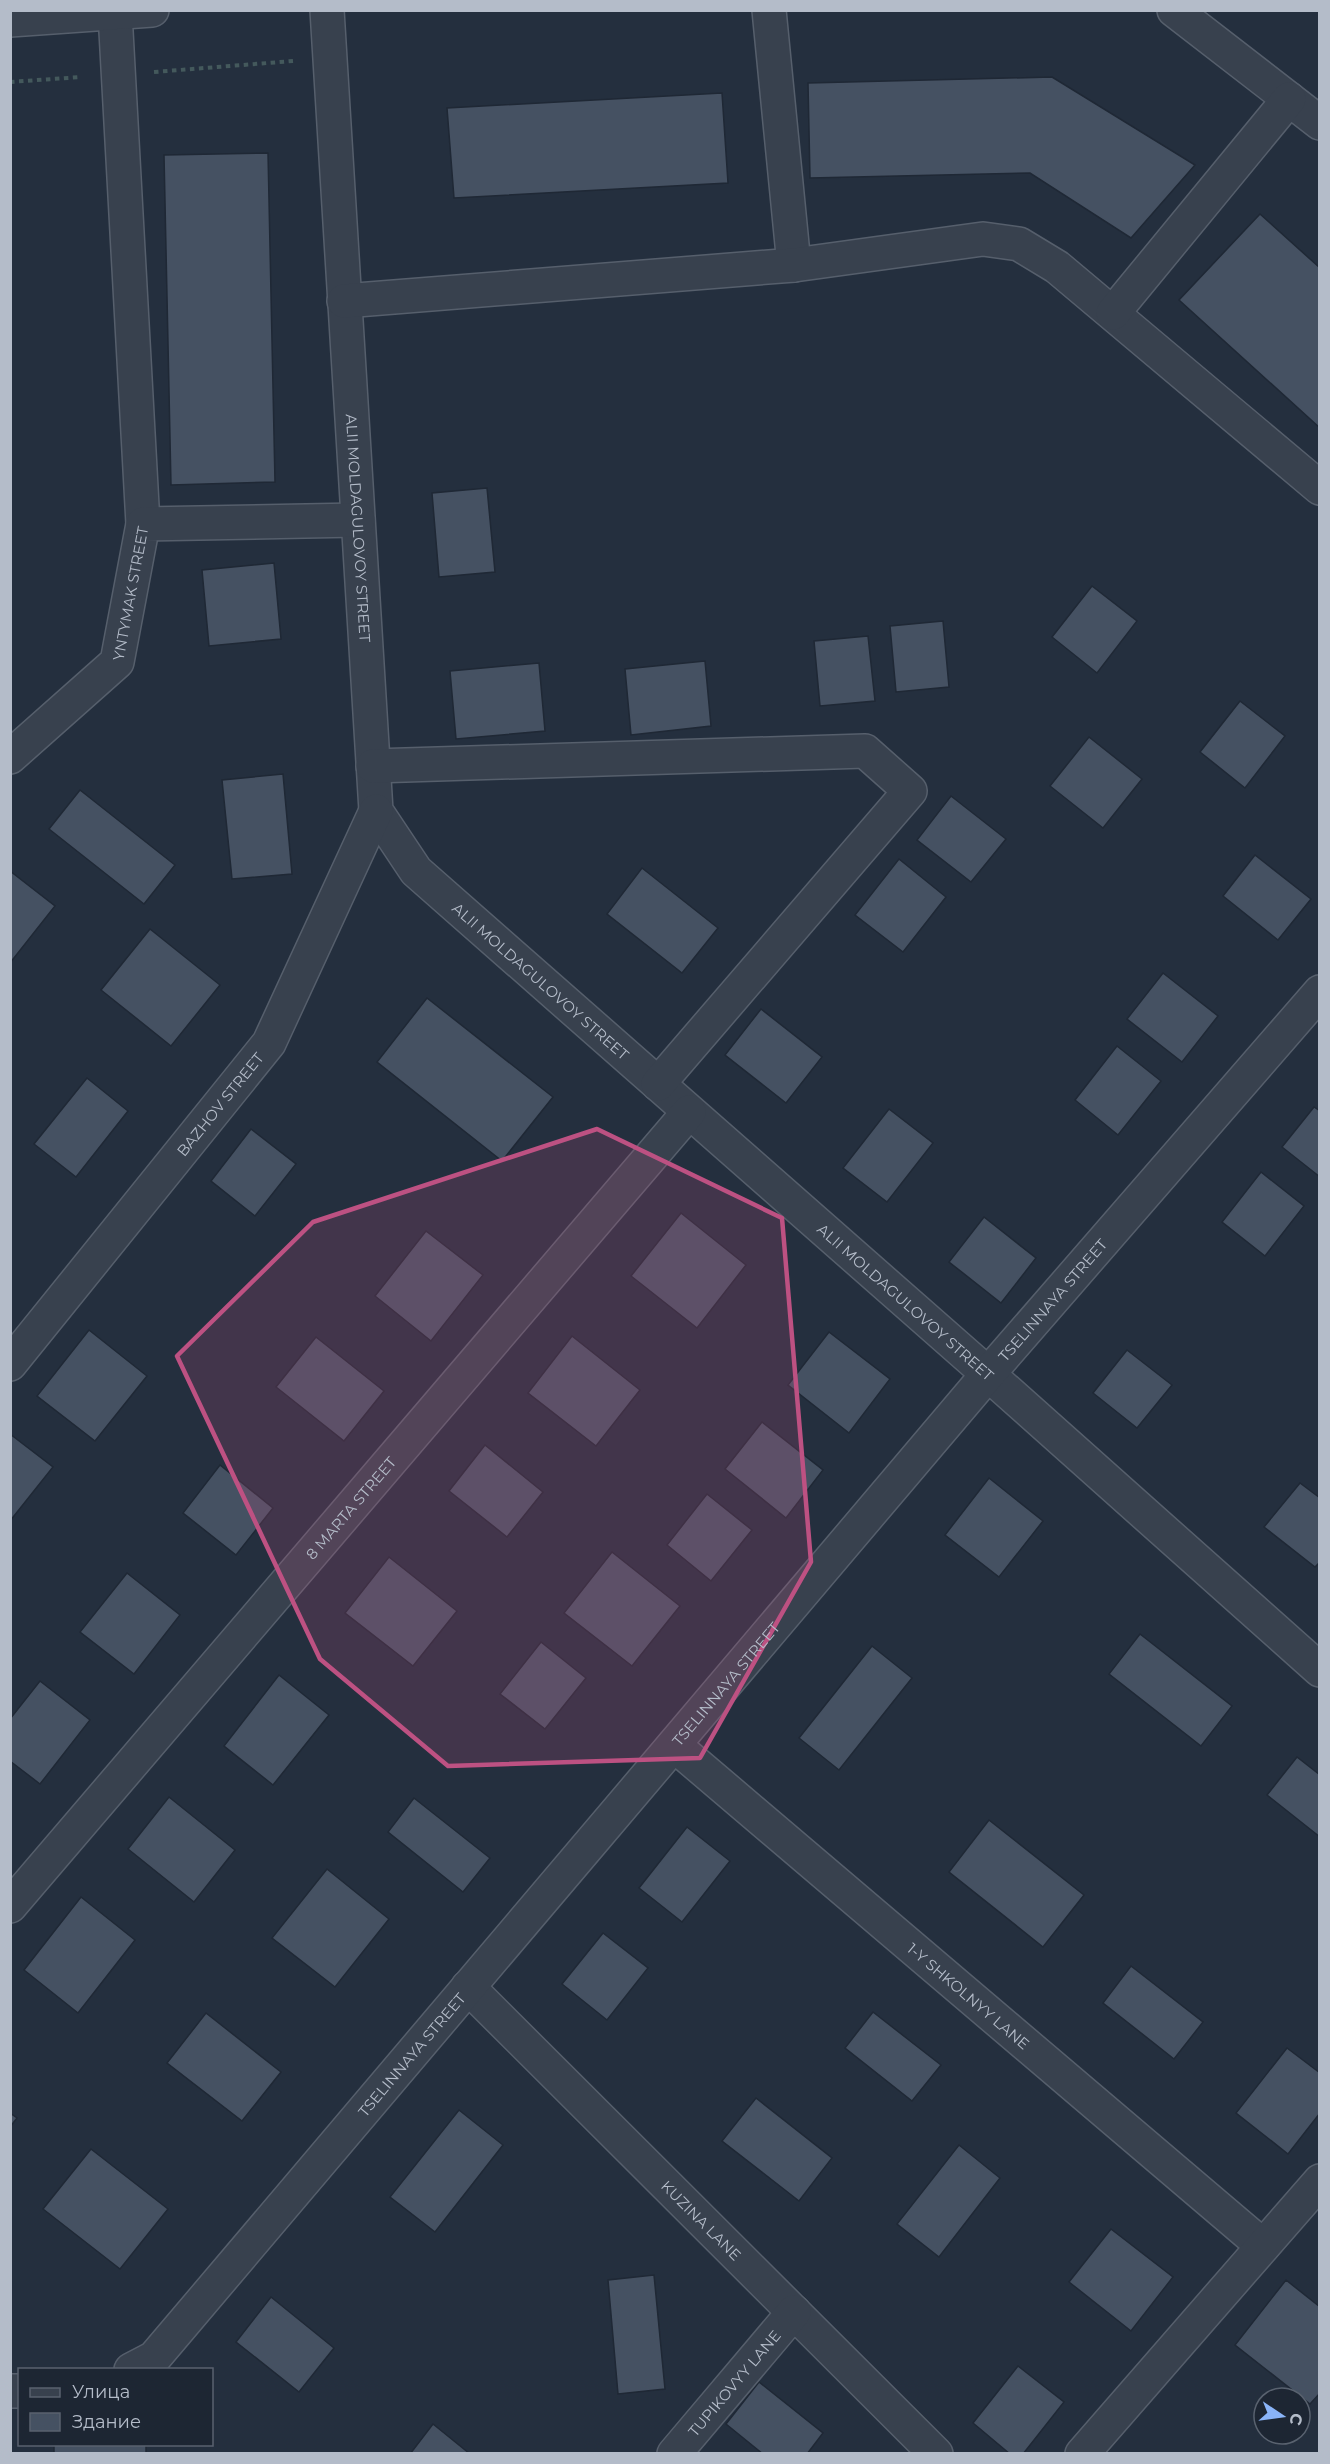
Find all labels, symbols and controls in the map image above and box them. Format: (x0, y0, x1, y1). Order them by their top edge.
street label: ALII MOLDAGULOVOY STREET (342, 413, 375, 643)
street label: YNTYMAK STREET (108, 524, 152, 662)
street label: ALII MOLDAGULOVOY STREET (449, 898, 633, 1064)
street label: BAZHOV STREET (172, 1048, 268, 1160)
street label: ALII MOLDAGULOVOY STREET (814, 1219, 998, 1385)
street label: TSELINNAYA STREET (994, 1234, 1111, 1365)
street label: 8 MARTA STREET (301, 1452, 400, 1563)
street label: TSELINNAYA STREET (668, 1618, 784, 1749)
street label: 1-Y SHKOLNYY LANE (904, 1938, 1034, 2053)
street label: TSELINNAYA STREET (354, 1988, 469, 2120)
street label: KUZINA LANE (658, 2176, 746, 2264)
street label: TUPIKOVYY LANE (684, 2326, 784, 2440)
legend (18, 2368, 213, 2446)
text: Улица (72, 2381, 130, 2403)
north arrow (1252, 2386, 1312, 2446)
text: Здание (72, 2411, 141, 2433)
text: С (1285, 2411, 1307, 2427)

